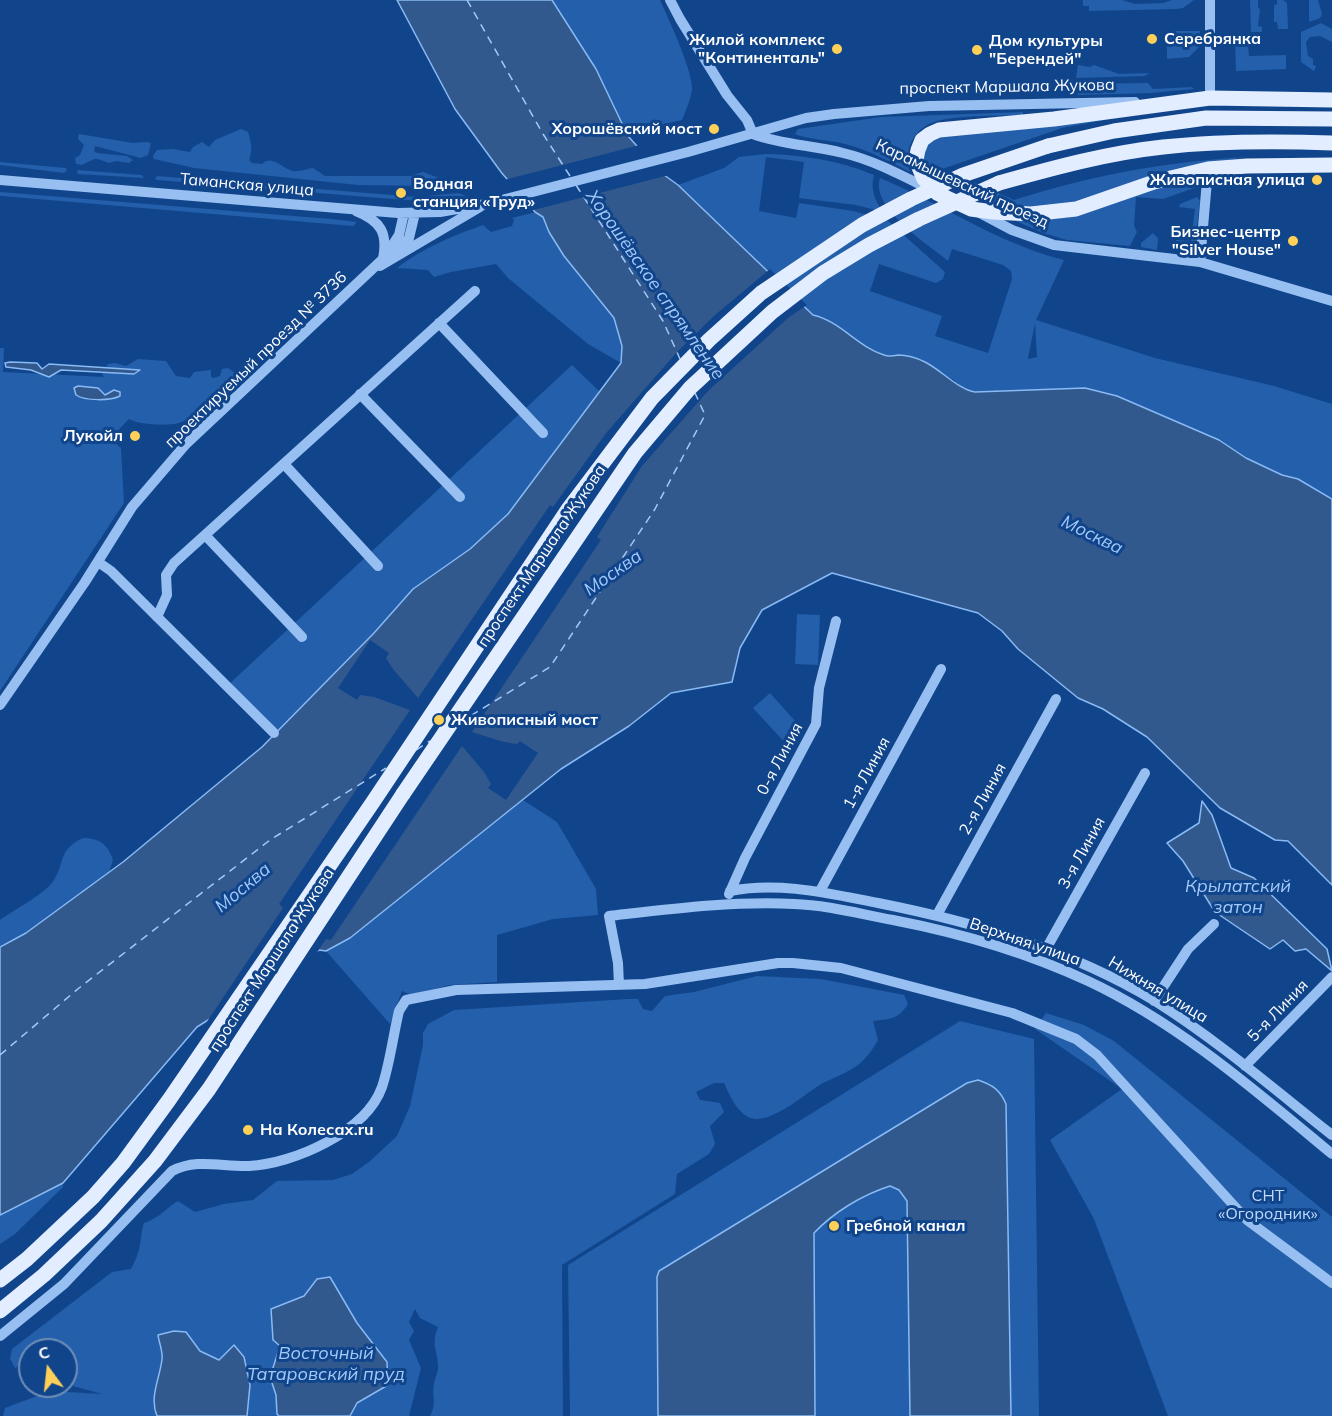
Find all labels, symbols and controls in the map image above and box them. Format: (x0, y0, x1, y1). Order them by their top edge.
place label: Серебрянка (1164, 29, 1261, 49)
place label: Жилой комплекс "Континенталь" (689, 30, 825, 68)
place label: Дом культуры "Берендей" (989, 31, 1103, 69)
marker: Серебрянка (1145, 32, 1159, 46)
marker: Жилой комплекс "Континенталь" (830, 42, 844, 56)
marker: Дом культуры "Берендей" (970, 43, 984, 57)
street label: проспект Маршала Жукова (899, 76, 1115, 98)
place label: Хорошёвский мост (552, 119, 702, 139)
marker: Хорошёвский мост (707, 122, 721, 136)
street label: Карамышевский проезд (872, 135, 1052, 233)
street label: Таманская улица (179, 170, 315, 200)
place label: Живописная улица (1150, 170, 1305, 190)
marker: Живописная улица (1310, 173, 1324, 187)
place label: Водная станция «Труд» (413, 174, 535, 212)
marker: Водная станция «Труд» (394, 186, 408, 200)
water label: Хорошёвское спрямление (581, 186, 729, 384)
place label: Бизнес-центр "Silver House" (1171, 222, 1281, 260)
marker: Бизнес-центр "Silver House" (1286, 234, 1300, 248)
street label: проектируемый проезд № 3736 (161, 268, 351, 452)
place label: Лукойл (63, 426, 123, 446)
marker: Лукойл (128, 429, 142, 443)
street label: проспект Маршала Жукова (474, 461, 610, 651)
water label: Москва (1058, 511, 1126, 559)
water label: Москва (580, 545, 646, 601)
place label: Живописный мост (451, 710, 598, 730)
marker: Живописный мост (432, 713, 446, 727)
street label: 0-я Линия (753, 720, 807, 798)
street label: 1-я Линия (839, 734, 895, 812)
street label: 2-я Линия (955, 760, 1011, 838)
street label: 3-я Линия (1054, 814, 1110, 892)
water label: Москва (211, 859, 275, 917)
street label: проспект Маршала Жукова (205, 864, 339, 1056)
water label: Крылатский затон (1185, 876, 1291, 918)
street label: Верхняя улица (967, 914, 1083, 970)
street label: Нижняя улица (1105, 953, 1211, 1027)
street label: 5-я Линия (1244, 976, 1312, 1046)
place label: На Колесах.ru (260, 1120, 374, 1140)
marker: На Колесах.ru (241, 1123, 255, 1137)
park label: СНТ «Огородник» (1218, 1186, 1318, 1224)
place label: Гребной канал (846, 1216, 966, 1236)
marker: Гребной канал (827, 1219, 841, 1233)
north arrow (18, 1338, 78, 1398)
text: С (36, 1341, 52, 1364)
water label: Восточный Татаровский пруд (247, 1343, 405, 1386)

